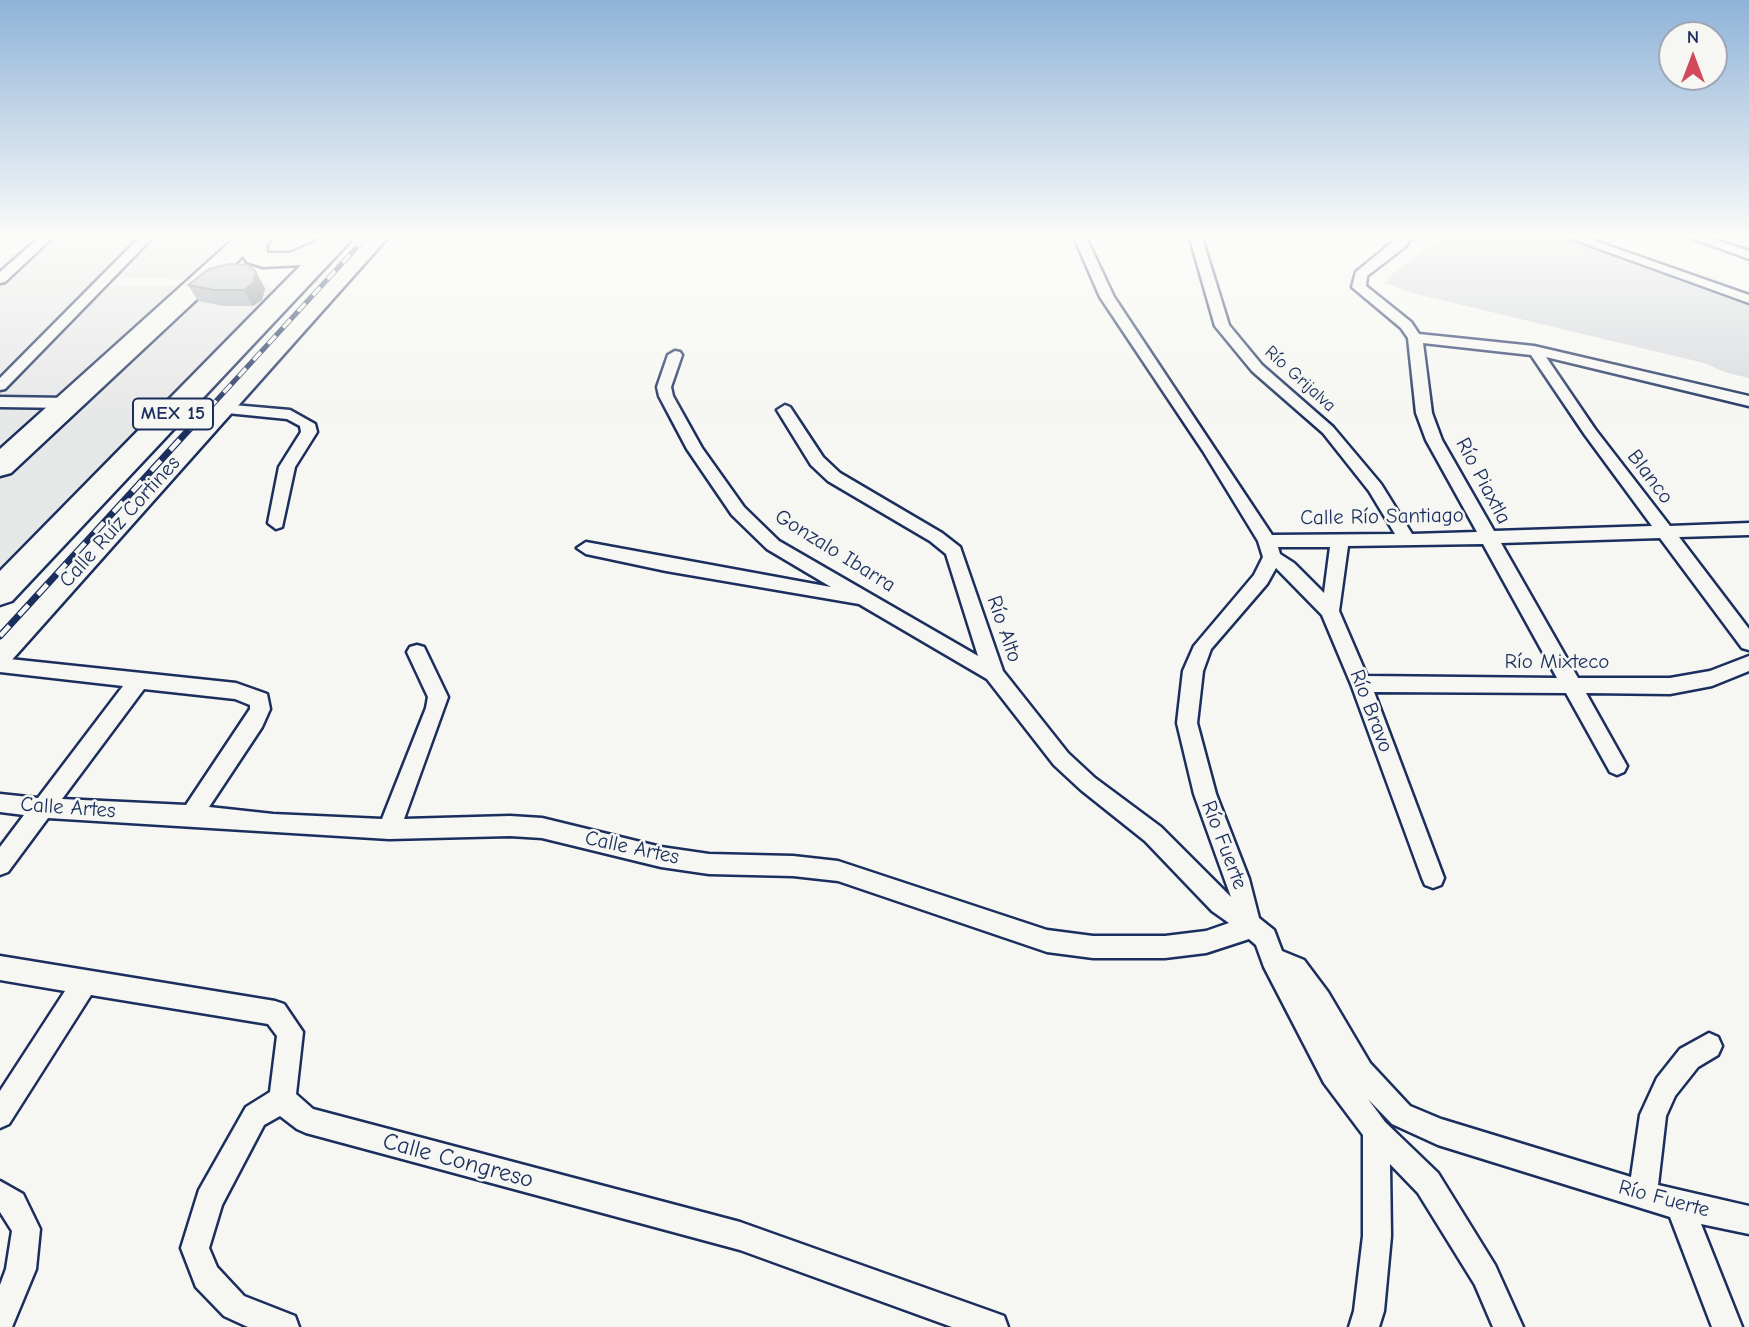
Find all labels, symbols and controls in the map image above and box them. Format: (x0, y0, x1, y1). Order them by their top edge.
north arrow (1658, 21, 1728, 91)
text: N (1687, 26, 1699, 48)
street label: Río Grijalva (1260, 341, 1340, 417)
road number: MEX 15 (133, 398, 213, 430)
street label: Río Piaxtla (1450, 434, 1516, 528)
street label: Blanco (1621, 445, 1679, 509)
street label: Calle Ruíz Cortines (54, 451, 186, 593)
street label: Calle Río Santiago (1300, 503, 1464, 531)
street label: Gonzalo Ibarra (770, 504, 900, 598)
street label: Río Alto (981, 592, 1027, 666)
street label: Río Mixteco (1505, 649, 1609, 675)
street label: Río Bravo (1344, 666, 1398, 756)
street label: Calle Artes (19, 792, 117, 824)
street label: Río Fuerte (1196, 797, 1252, 893)
street label: Calle Artes (583, 826, 681, 870)
street label: Calle Congreso (380, 1127, 536, 1195)
street label: Río Fuerte (1616, 1175, 1712, 1223)

